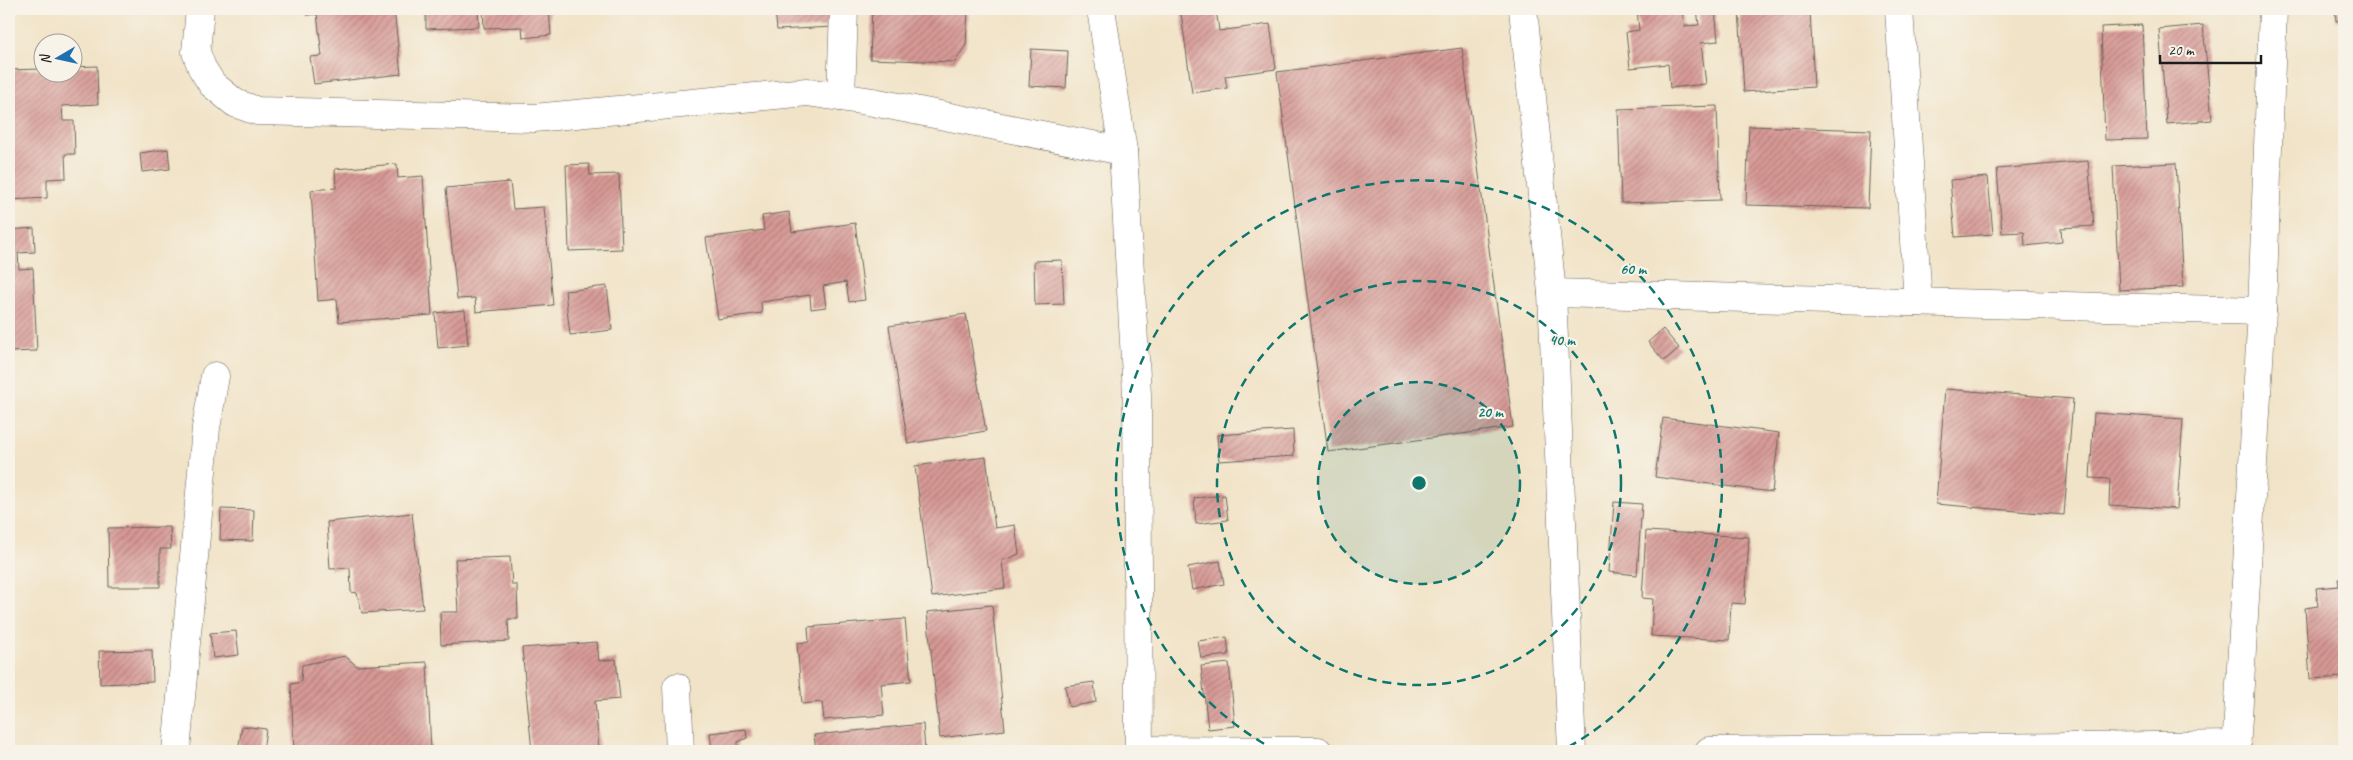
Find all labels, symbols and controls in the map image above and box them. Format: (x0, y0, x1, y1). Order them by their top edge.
north arrow (32, 32, 82, 82)
scale bar (2160, 32, 2262, 64)
text: 20 m (2168, 41, 2195, 60)
text: N (36, 52, 55, 66)
text: 60 m (1620, 260, 1647, 279)
text: 40 m (1549, 331, 1576, 350)
text: 20 m (1477, 403, 1504, 422)
centre of rings (1410, 474, 1428, 492)

